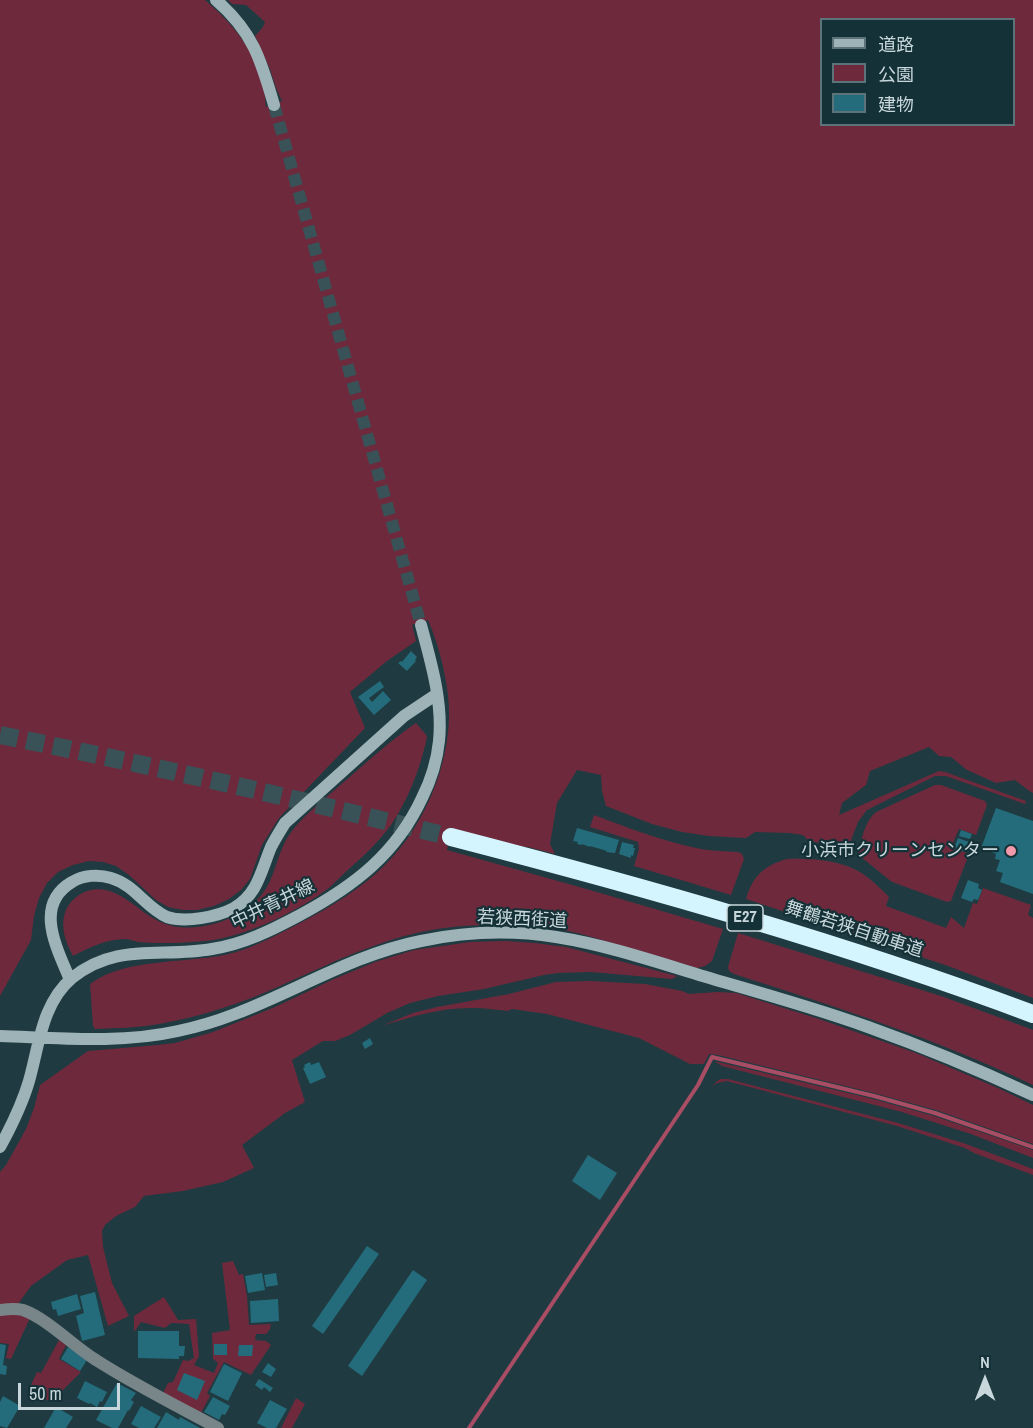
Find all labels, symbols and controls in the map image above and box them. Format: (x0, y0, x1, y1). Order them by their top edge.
legend (820, 18, 1015, 126)
text: 道路 (878, 32, 914, 57)
text: 公園 (878, 62, 914, 87)
text: 建物 (878, 92, 914, 117)
place label: 小浜市クリーンセンター (801, 840, 999, 862)
marker: 小浜市クリーンセンター (1004, 844, 1018, 858)
street label: 中井青井線 (228, 876, 318, 934)
street label: 舞鶴若狭自動車道 (782, 897, 926, 963)
road number: E27 (727, 905, 763, 931)
street label: 若狭西街道 (476, 907, 568, 933)
north arrow (955, 1350, 1015, 1410)
text: N (980, 1351, 990, 1373)
scale bar (21, 1371, 123, 1409)
text: 50 m (29, 1381, 62, 1406)

